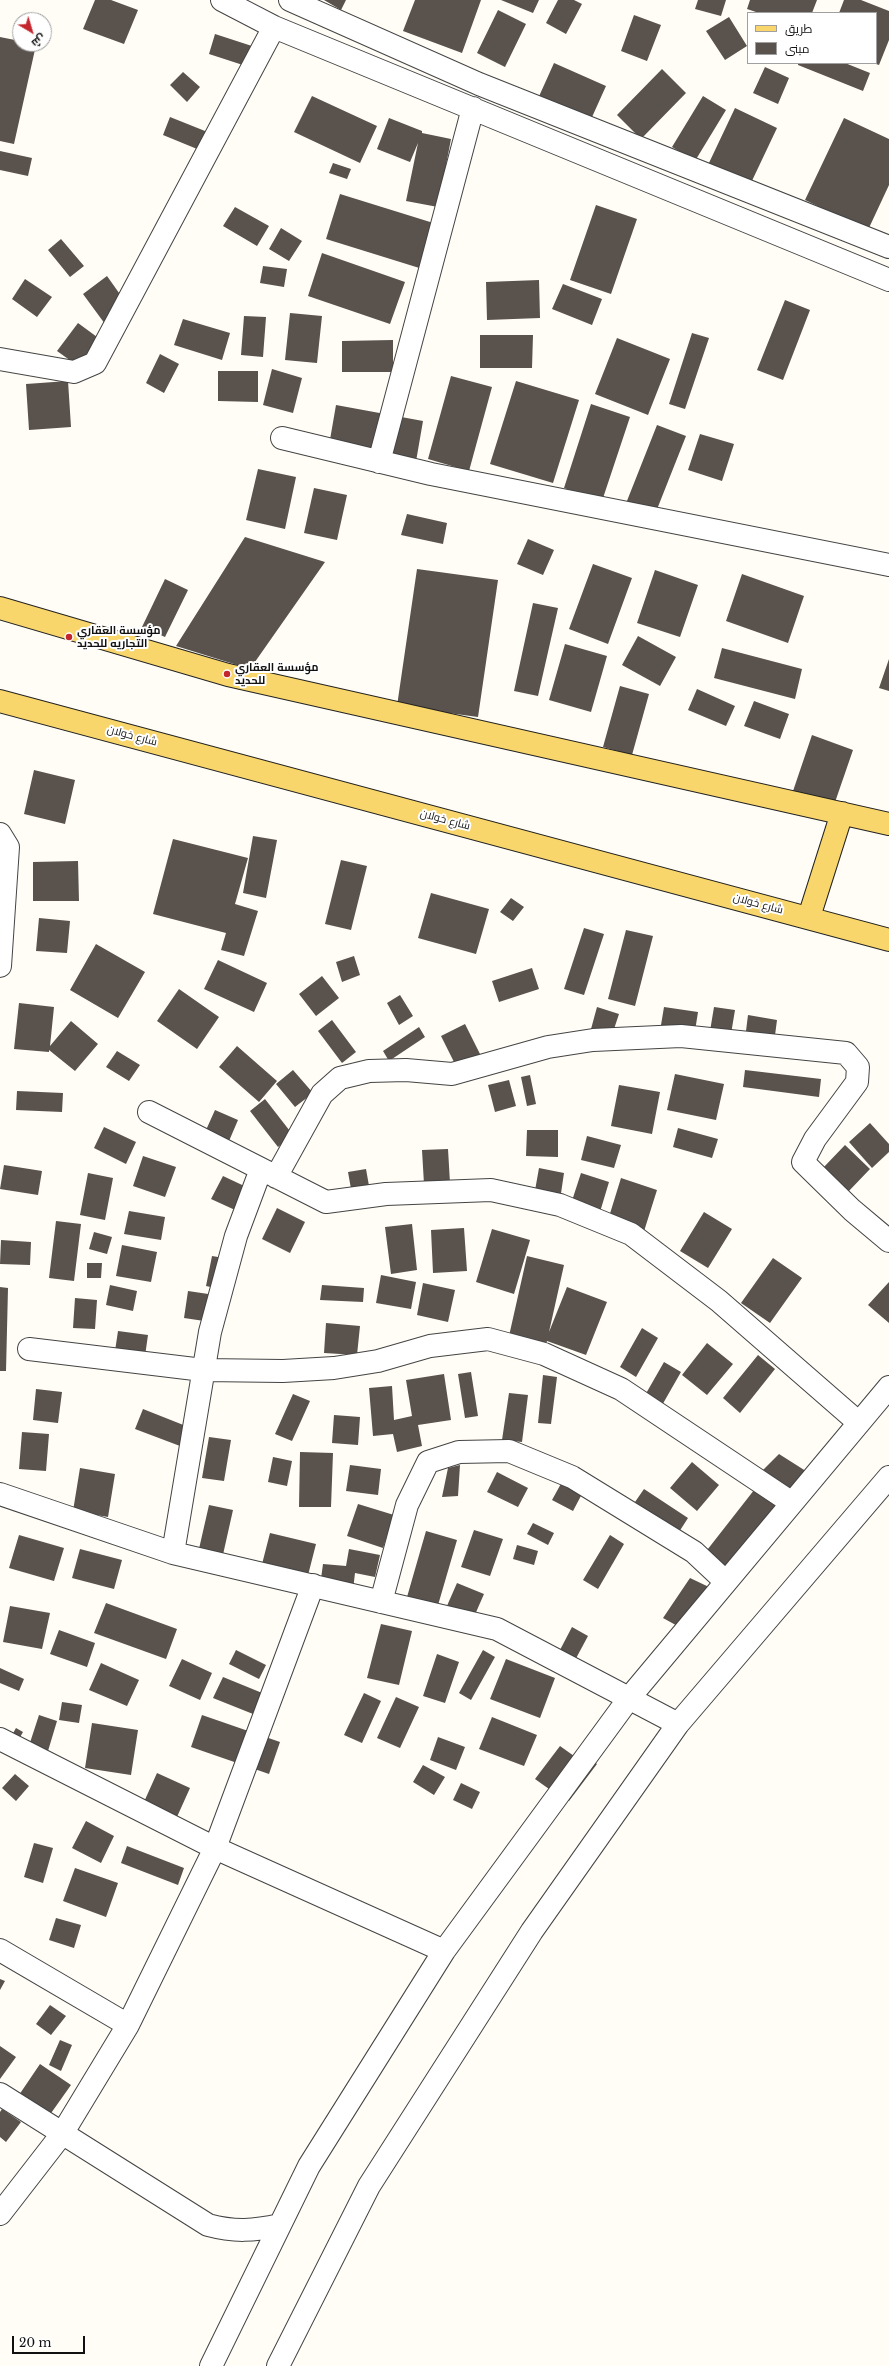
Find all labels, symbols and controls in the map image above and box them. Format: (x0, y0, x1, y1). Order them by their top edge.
north arrow (12, 12, 52, 52)
legend (747, 12, 877, 64)
text: طريق (785, 21, 812, 36)
text: ش (29, 31, 49, 51)
text: مبنى (785, 41, 810, 56)
place label: مؤسسة العقاري التجاريه للحديد (77, 624, 161, 650)
marker: مؤسسة العقاري التجاريه للحديد (64, 632, 74, 642)
place label: مؤسسة العقاري للحديد (235, 661, 319, 687)
marker: مؤسسة العقاري للحديد (222, 669, 232, 679)
street label: شارع خولان (105, 723, 159, 749)
street label: شارع خولان (418, 807, 472, 833)
street label: شارع خولان (731, 891, 785, 917)
scale bar (14, 2328, 87, 2354)
text: 20 m (19, 2335, 51, 2350)

